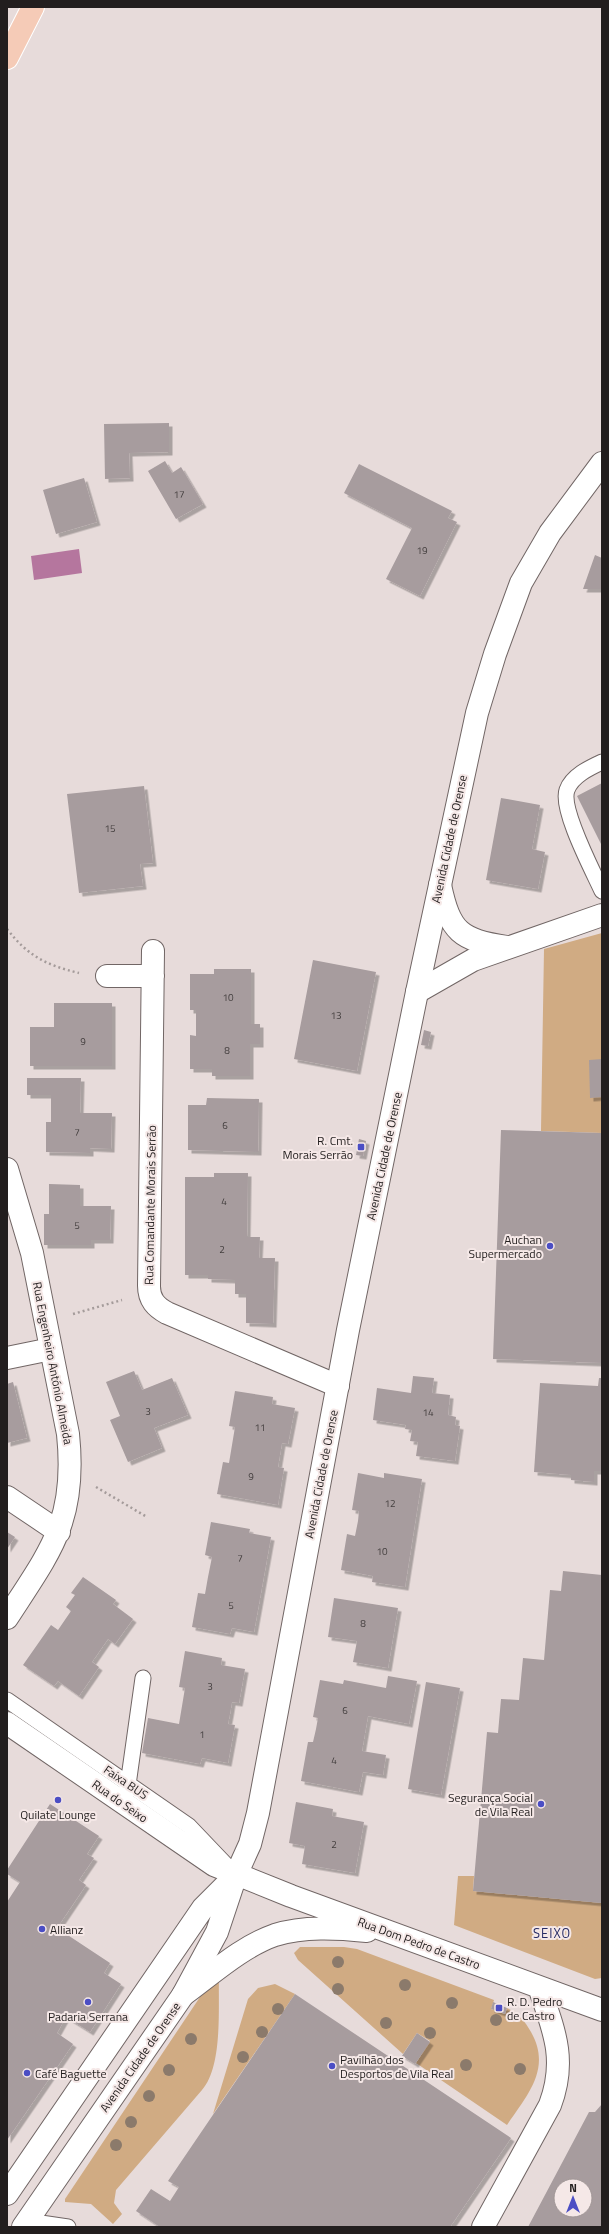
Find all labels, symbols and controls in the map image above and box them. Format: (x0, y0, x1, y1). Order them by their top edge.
house number: 17 (173, 487, 185, 502)
house number: 19 (416, 543, 428, 558)
street label: Avenida Cidade de Orense (426, 773, 472, 905)
house number: 15 (104, 821, 116, 836)
house number: 10 (222, 990, 234, 1005)
house number: 13 (330, 1008, 342, 1023)
house number: 9 (80, 1034, 86, 1049)
house number: 8 (224, 1043, 230, 1058)
street label: Avenida Cidade de Orense (361, 1090, 407, 1222)
house number: 6 (222, 1118, 228, 1133)
house number: 7 (74, 1125, 80, 1140)
street label: Rua Comandante Morais Serrão (139, 1125, 161, 1285)
place label: R. Cmt. Morais Serrão (282, 1131, 353, 1164)
marker: R. Cmt. Morais Serrão (356, 1142, 366, 1152)
house number: 4 (221, 1194, 227, 1209)
house number: 5 (74, 1218, 80, 1233)
place label: Auchan Supermercado (469, 1230, 542, 1263)
marker: Auchan Supermercado (545, 1241, 555, 1251)
house number: 2 (219, 1242, 225, 1257)
street label: Rua Engenheiro António Almeida (28, 1280, 78, 1446)
house number: 3 (145, 1404, 151, 1419)
house number: 14 (422, 1405, 434, 1420)
street label: Avenida Cidade de Orense (299, 1408, 343, 1540)
house number: 11 (254, 1420, 266, 1435)
house number: 9 (248, 1469, 254, 1484)
house number: 12 (384, 1496, 396, 1511)
house number: 10 (376, 1544, 388, 1559)
house number: 7 (237, 1551, 243, 1566)
house number: 5 (228, 1598, 234, 1613)
house number: 8 (360, 1616, 366, 1631)
house number: 3 (207, 1679, 213, 1694)
house number: 6 (342, 1703, 348, 1718)
house number: 1 (199, 1727, 205, 1742)
house number: 4 (331, 1753, 337, 1768)
street label: Faixa BUS (100, 1760, 152, 1804)
street label: Rua do Seixo (88, 1775, 152, 1827)
place label: Segurança Social de Vila Real (448, 1788, 533, 1821)
marker: Quilate Lounge (53, 1795, 63, 1805)
marker: Segurança Social de Vila Real (536, 1799, 546, 1809)
place label: Quilate Lounge (20, 1805, 96, 1824)
house number: 2 (331, 1837, 337, 1852)
street label: Rua Dom Pedro de Castro (355, 1912, 483, 1974)
place label: Allianz (50, 1920, 83, 1939)
district label: SEIXO (533, 1923, 571, 1943)
marker: Allianz (37, 1924, 47, 1934)
place label: R. D. Pedro de Castro (507, 1992, 562, 2025)
marker: Padaria Serrana (83, 1997, 93, 2007)
street label: Avenida Cidade de Orense (95, 1998, 185, 2116)
marker: R. D. Pedro de Castro (494, 2003, 504, 2013)
place label: Padaria Serrana (48, 2007, 128, 2026)
place label: Pavilhão dos Desportos de Vila Real (340, 2050, 453, 2083)
marker: Pavilhão dos Desportos de Vila Real (327, 2061, 337, 2071)
place label: Café Baguette (35, 2064, 107, 2083)
marker: Café Baguette (22, 2068, 32, 2078)
north arrow (553, 2178, 593, 2218)
text: N (569, 2180, 577, 2196)

